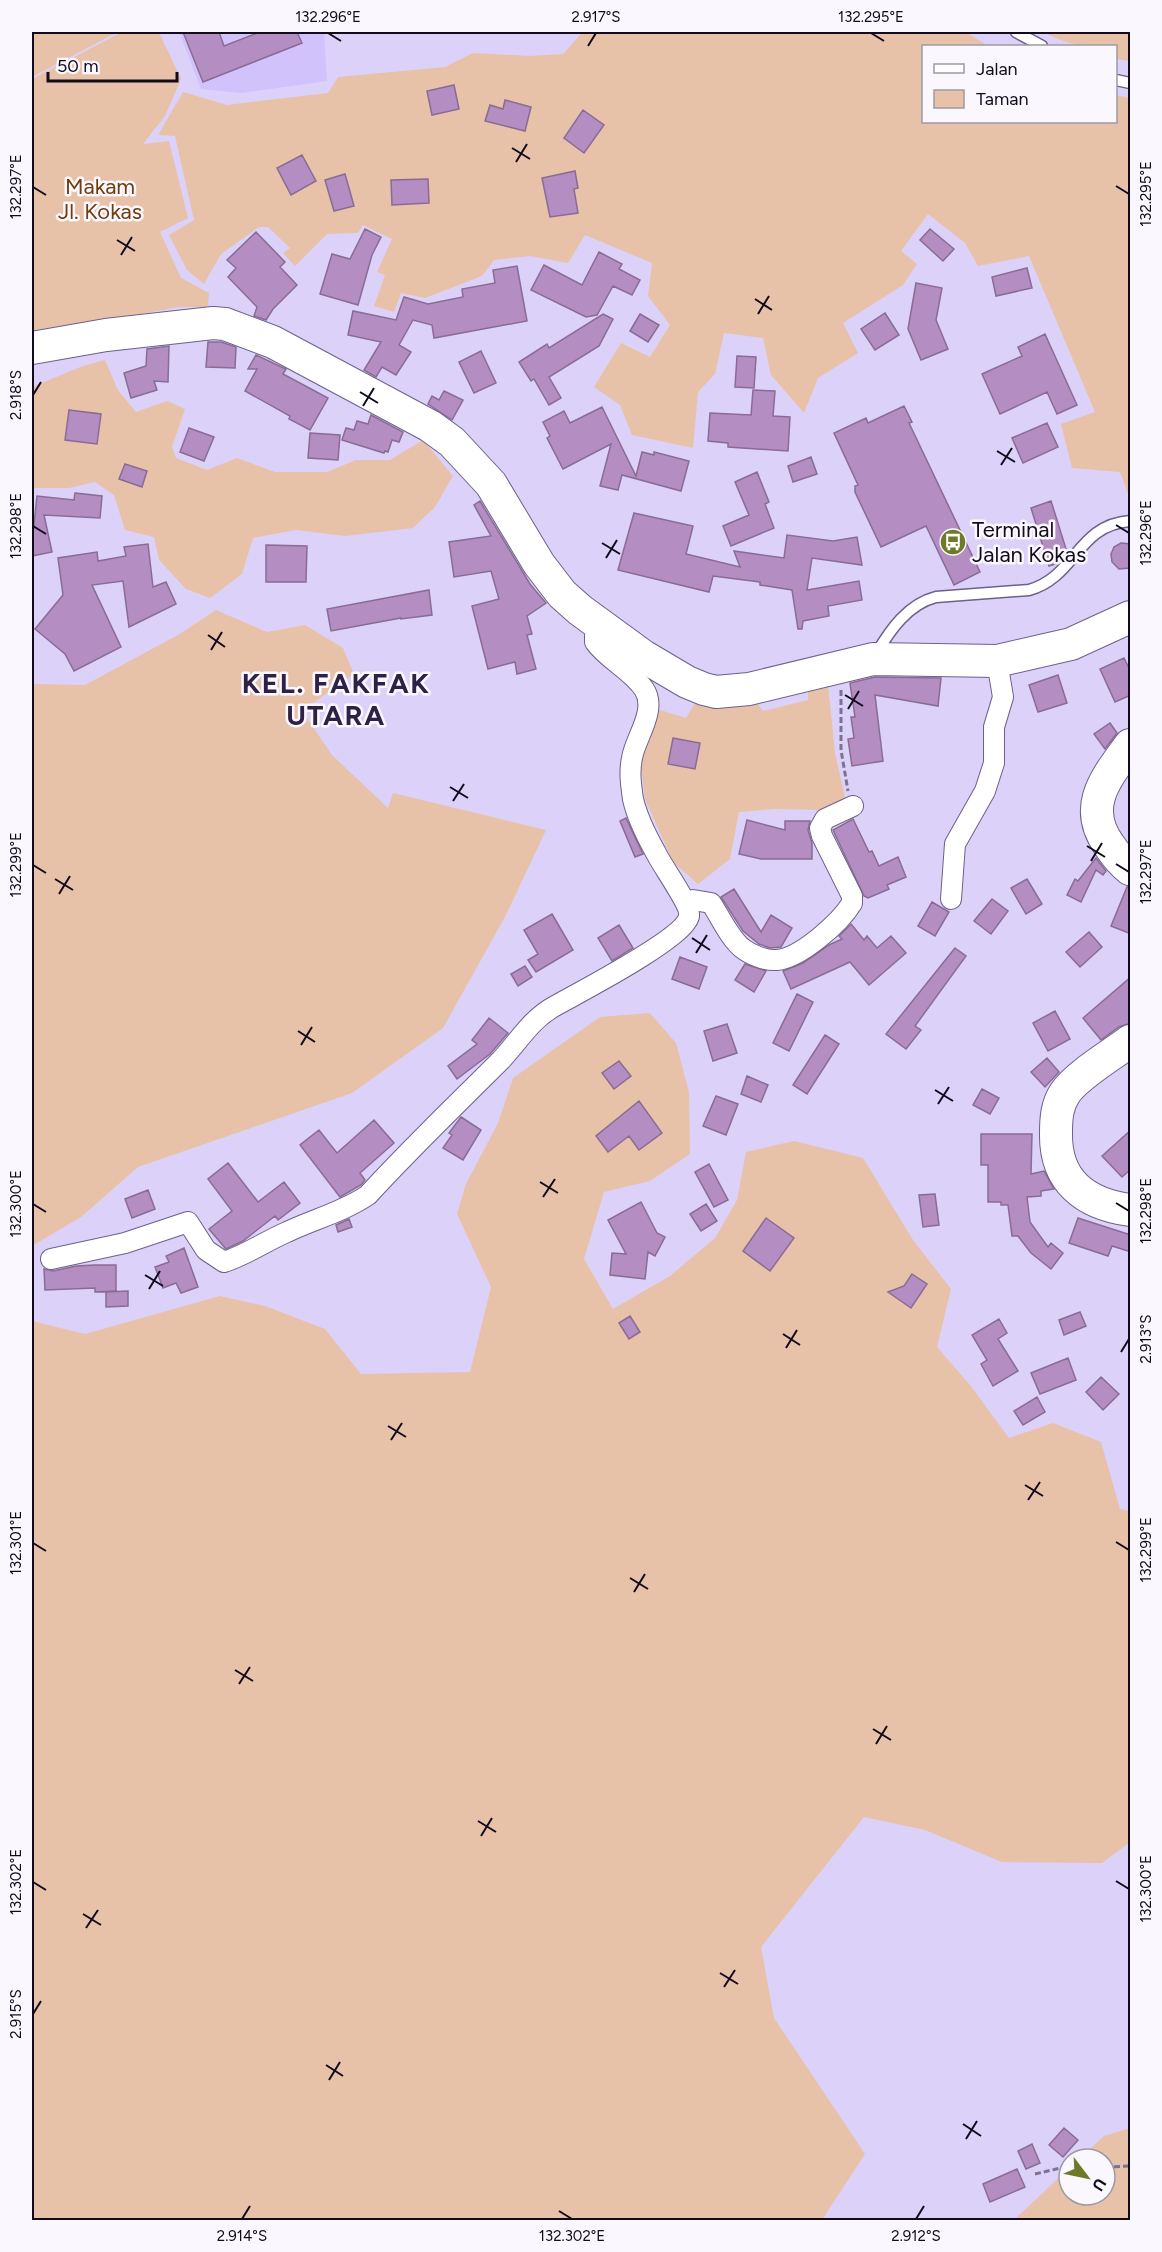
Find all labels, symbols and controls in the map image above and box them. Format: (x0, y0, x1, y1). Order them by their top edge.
text: 132.296°E (295, 8, 361, 26)
text: 2.917°S (572, 8, 621, 26)
text: 132.295°E (838, 8, 904, 26)
scale bar (48, 45, 177, 83)
legend (922, 45, 1117, 123)
text: 50 m (57, 55, 99, 77)
text: Jalan (976, 58, 1018, 80)
text: Taman (976, 88, 1029, 110)
text: 132.297°E (7, 154, 25, 220)
text: 132.295°E (1137, 161, 1155, 227)
park label: Makam Jl. Kokas (58, 173, 142, 225)
text: 2.918°S (7, 370, 25, 420)
text: 132.298°E (7, 493, 25, 559)
text: 132.296°E (1137, 500, 1155, 566)
place label: Terminal Jalan Kokas (972, 516, 1086, 568)
bus stop icon: Terminal Jalan Kokas (938, 527, 968, 557)
district label: KEL. FAKFAK UTARA (242, 666, 430, 732)
text: 132.299°E (7, 832, 25, 898)
text: 132.297°E (1137, 839, 1155, 905)
text: 132.300°E (7, 1170, 25, 1238)
text: 132.298°E (1137, 1178, 1155, 1244)
text: 2.913°S (1137, 1314, 1155, 1364)
text: 132.301°E (7, 1511, 25, 1575)
text: 132.299°E (1137, 1517, 1155, 1583)
text: 132.302°E (7, 1849, 25, 1915)
text: 132.300°E (1137, 1855, 1155, 1923)
text: 2.915°S (7, 1989, 25, 2039)
north arrow (1057, 2147, 1117, 2207)
text: U (1088, 2175, 1110, 2194)
text: 2.914°S (217, 2227, 267, 2245)
text: 132.302°E (539, 2227, 605, 2245)
text: 2.912°S (891, 2227, 941, 2245)

